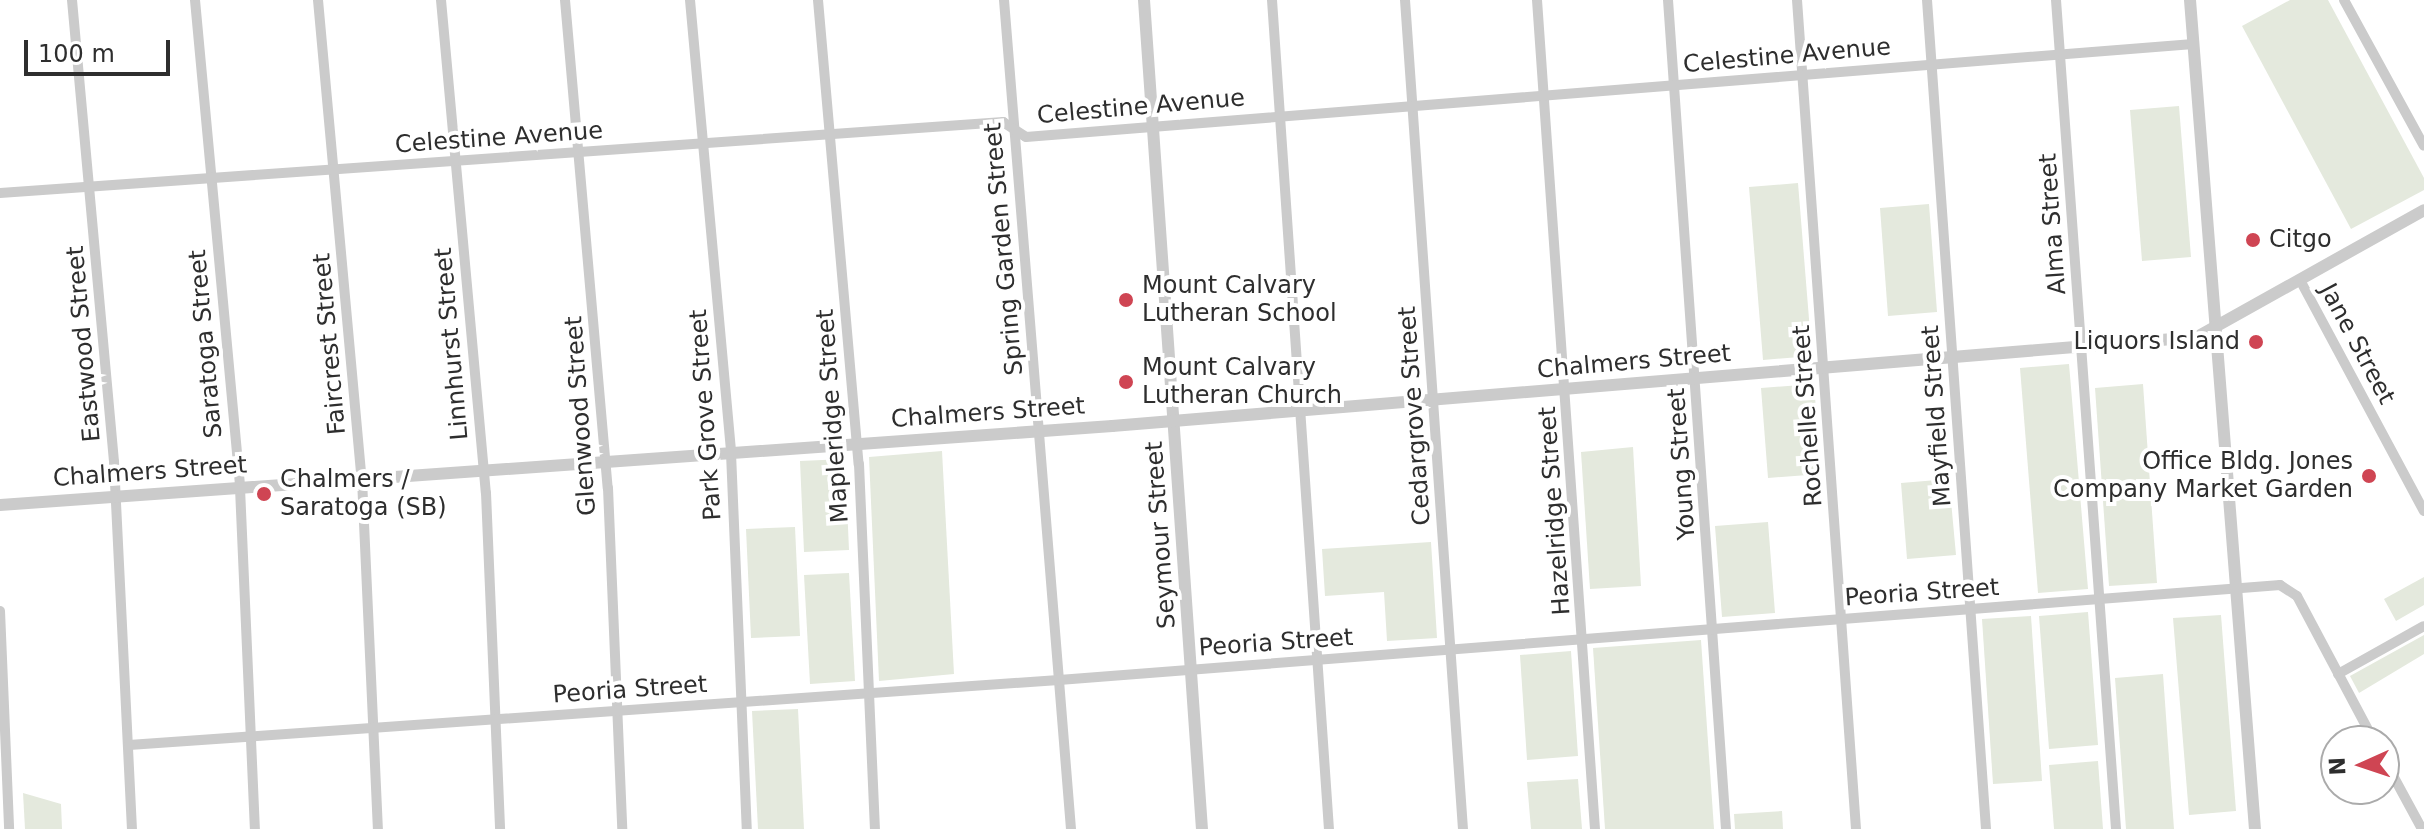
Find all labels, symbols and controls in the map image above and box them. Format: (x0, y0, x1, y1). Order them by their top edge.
scale bar (28, 24, 174, 74)
street label: Celestine Avenue (1682, 33, 1892, 79)
text: 100 m (38, 40, 115, 68)
street label: Celestine Avenue (1036, 84, 1246, 130)
street label: Celestine Avenue (394, 116, 604, 160)
street label: Spring Garden Street (979, 121, 1029, 377)
street label: Alma Street (2034, 152, 2072, 296)
place label: Citgo (2269, 226, 2332, 254)
marker: Citgo (2244, 231, 2262, 249)
street label: Eastwood Street (61, 245, 107, 443)
street label: Linnhurst Street (429, 247, 475, 441)
street label: Saratoga Street (183, 249, 229, 439)
street label: Faircrest Street (308, 252, 352, 436)
place label: Mount Calvary Lutheran School (1142, 272, 1337, 328)
street label: Jane Street (2313, 279, 2401, 409)
marker: Mount Calvary Lutheran School (1117, 291, 1135, 309)
street label: Cedargrove Street (1393, 305, 1437, 527)
street label: Park Grove Street (684, 308, 728, 522)
street label: Mapleridge Street (811, 308, 855, 524)
street label: Glenwood Street (560, 315, 602, 517)
street label: Rochelle Street (1787, 324, 1829, 508)
street label: Mayfield Street (1916, 324, 1958, 508)
place label: Liquors Island (2073, 328, 2240, 356)
marker: Liquors Island (2247, 333, 2265, 351)
street label: Chalmers Street (1536, 339, 1732, 385)
place label: Mount Calvary Lutheran Church (1142, 354, 1342, 410)
marker: Mount Calvary Lutheran Church (1117, 373, 1135, 391)
street label: Young Street (1662, 387, 1702, 541)
street label: Chalmers Street (890, 392, 1086, 434)
street label: Hazelridge Street (1533, 406, 1577, 616)
street label: Seymour Street (1140, 440, 1182, 630)
place label: Office Bldg. Jones Company Market Garden (2053, 448, 2353, 504)
street label: Chalmers Street (52, 451, 248, 493)
place label: Chalmers / Saratoga (SB) (280, 466, 447, 522)
marker: Office Bldg. Jones Company Market Garden (2360, 467, 2378, 485)
marker: Chalmers / Saratoga (SB) (255, 485, 273, 503)
street label: Peoria Street (1844, 573, 2000, 613)
street label: Peoria Street (1198, 623, 1354, 663)
street label: Peoria Street (552, 670, 708, 710)
north arrow (2320, 725, 2400, 805)
text: N (2325, 756, 2350, 776)

